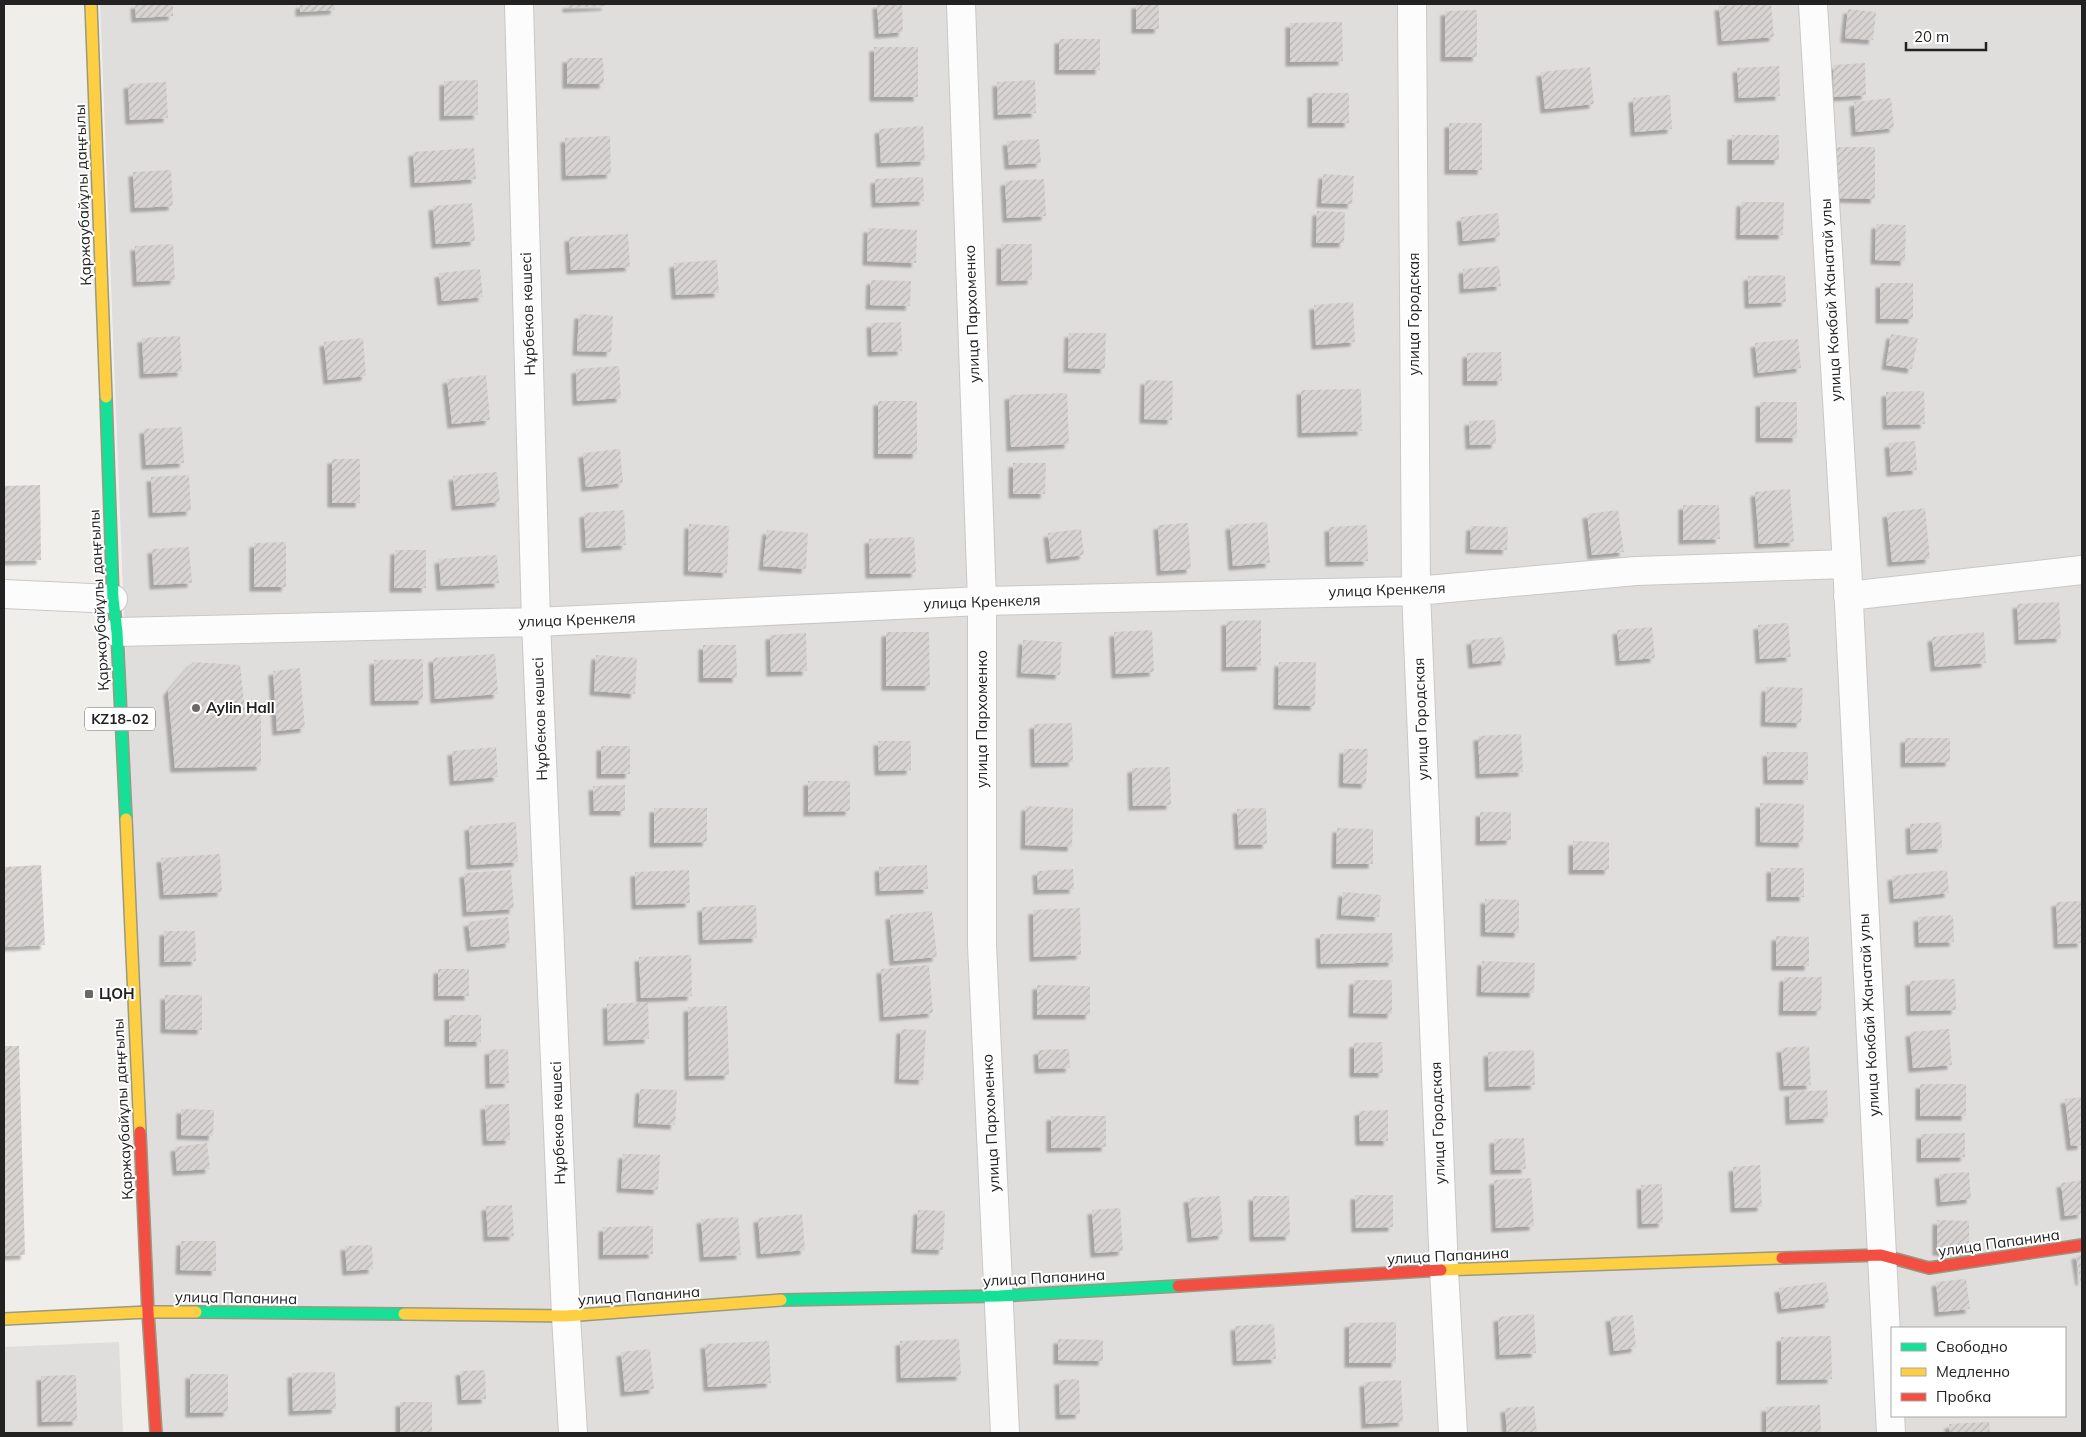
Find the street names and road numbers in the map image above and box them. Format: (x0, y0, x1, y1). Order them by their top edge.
street label: Қаржаубайұлы даңғылы (70, 104, 95, 286)
street label: улица Кокбай Жанатай улы (1816, 198, 1845, 402)
street label: улица Пархоменко (960, 245, 983, 383)
street label: Нұрбеков көшесі (516, 252, 539, 376)
street label: улица Городская (1404, 253, 1423, 375)
street label: Қаржаубайұлы даңғылы (84, 509, 113, 691)
street label: улица Кренкеля (1328, 578, 1446, 601)
street label: улица Кренкеля (923, 590, 1041, 613)
street label: улица Кренкеля (518, 608, 636, 631)
street label: улица Пархоменко (972, 650, 991, 788)
street label: Нұрбеков көшесі (528, 657, 551, 781)
street label: улица Городская (1409, 657, 1432, 781)
road number: KZ18-02 (85, 708, 155, 731)
street label: улица Кокбай Жанатай улы (1854, 913, 1883, 1117)
street label: Қаржаубайұлы даңғылы (108, 1018, 137, 1200)
street label: улица Пархоменко (977, 1054, 1004, 1192)
street label: Нұрбеков көшесі (546, 1061, 569, 1185)
street label: улица Городская (1426, 1061, 1449, 1185)
street label: улица Папанина (1937, 1225, 2061, 1260)
street label: улица Папанина (1386, 1243, 1510, 1268)
street label: улица Папанина (982, 1265, 1106, 1290)
street label: улица Папанина (577, 1282, 701, 1309)
street label: улица Папанина (175, 1287, 297, 1308)

